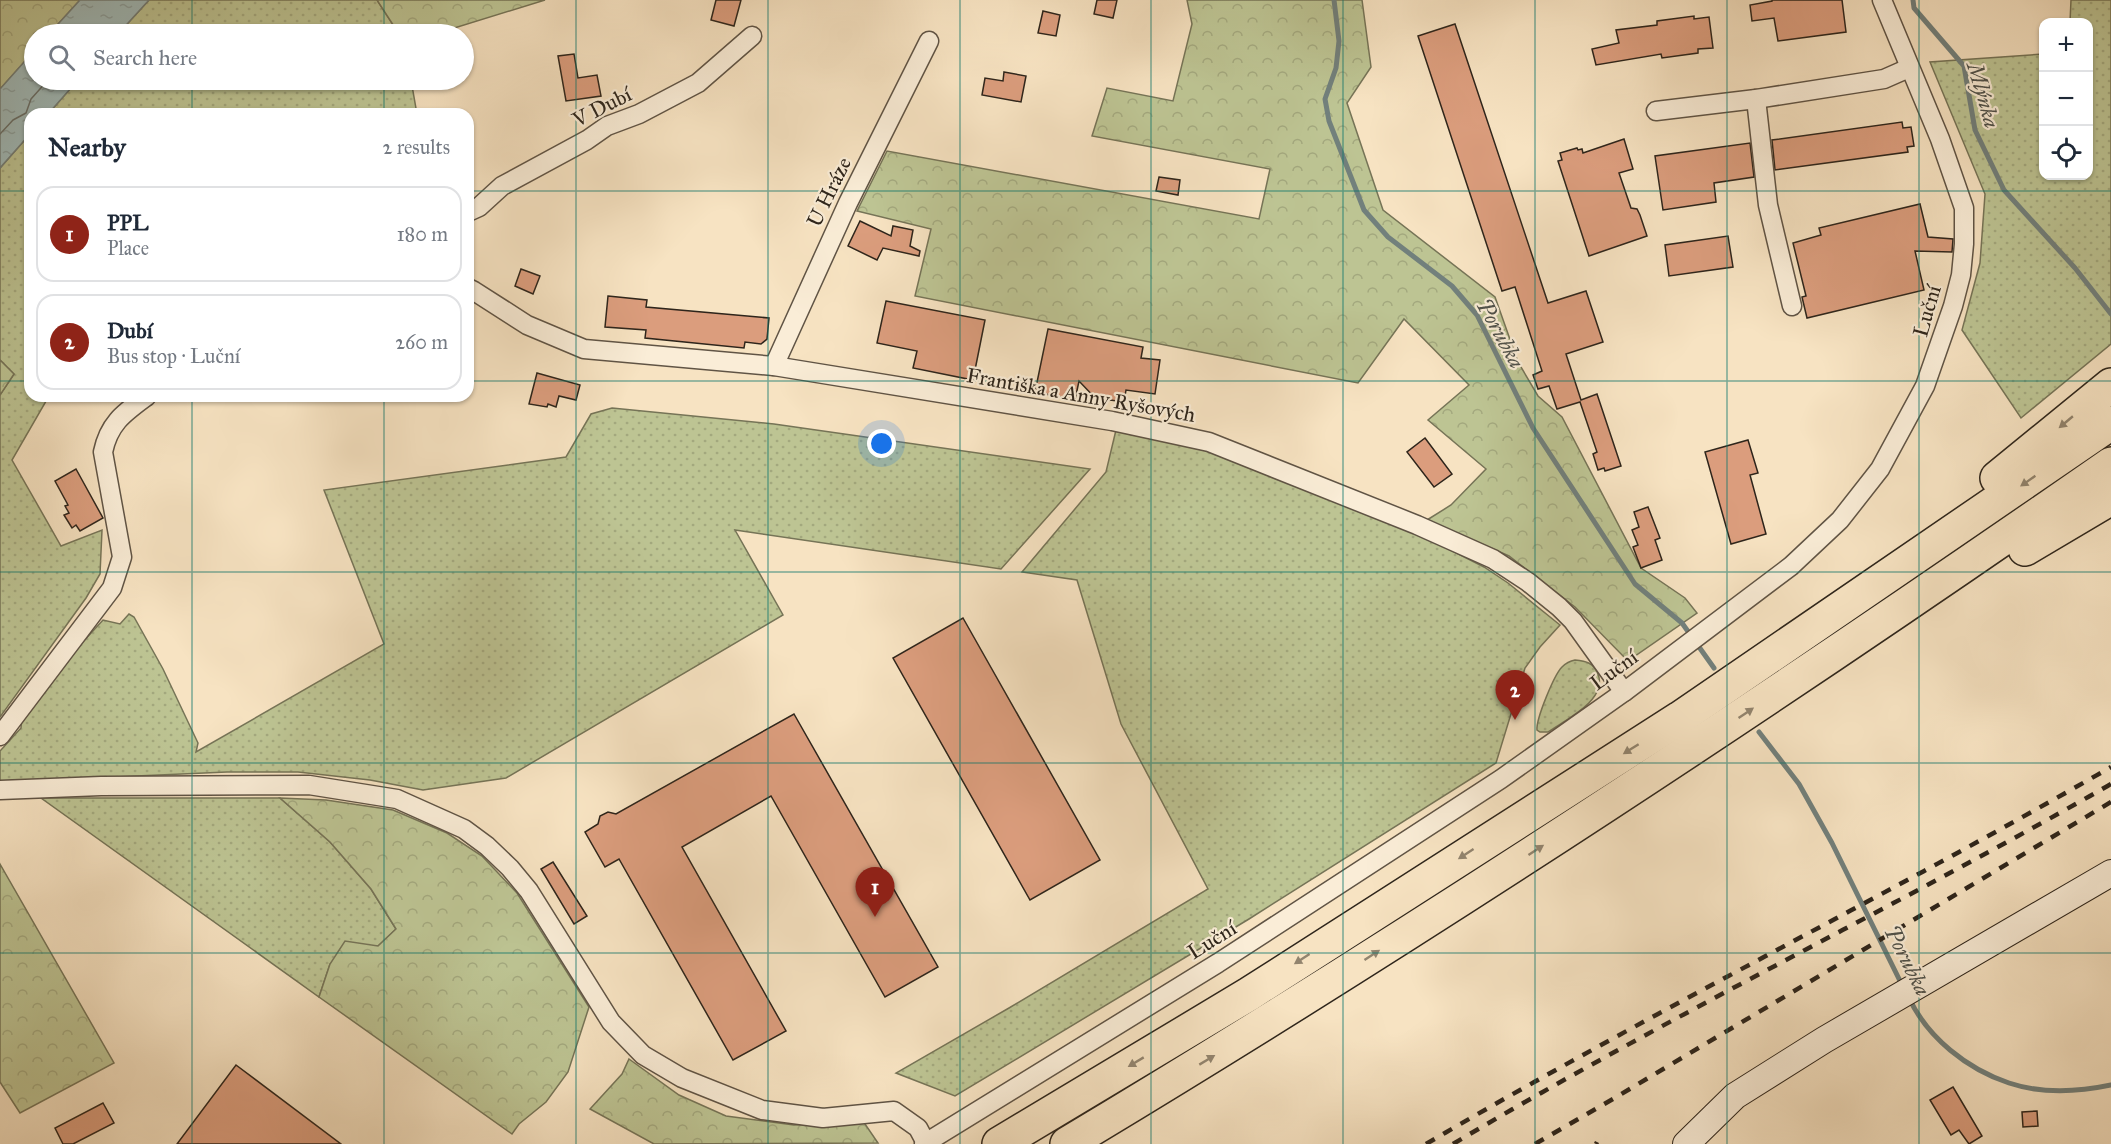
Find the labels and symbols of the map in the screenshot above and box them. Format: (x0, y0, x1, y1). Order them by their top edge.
water label: Mlýnka (1961, 57, 2006, 131)
street label: V Dubí (567, 81, 637, 133)
street label: U Hráze (801, 153, 857, 231)
street label: Luční (1907, 281, 1947, 340)
water label: Porubka (1470, 294, 1531, 373)
street label: Františka a Anny Ryšových (964, 362, 1198, 428)
one-way arrow (2058, 416, 2074, 429)
your location (867, 429, 896, 458)
one-way arrow (2021, 475, 2037, 487)
street label: Luční (1585, 643, 1644, 696)
pin: 2 (1496, 670, 1534, 720)
one-way arrow (1738, 707, 1754, 719)
one-way arrow (1623, 744, 1639, 755)
one-way arrow (1528, 845, 1544, 856)
one-way arrow (1459, 848, 1475, 860)
pin: 1 (856, 868, 894, 917)
street label: Luční (1183, 914, 1242, 965)
water label: Porubka (1878, 920, 1937, 1000)
one-way arrow (1364, 950, 1380, 961)
one-way arrow (1294, 954, 1310, 965)
one-way arrow (1199, 1055, 1216, 1065)
one-way arrow (1128, 1056, 1144, 1067)

